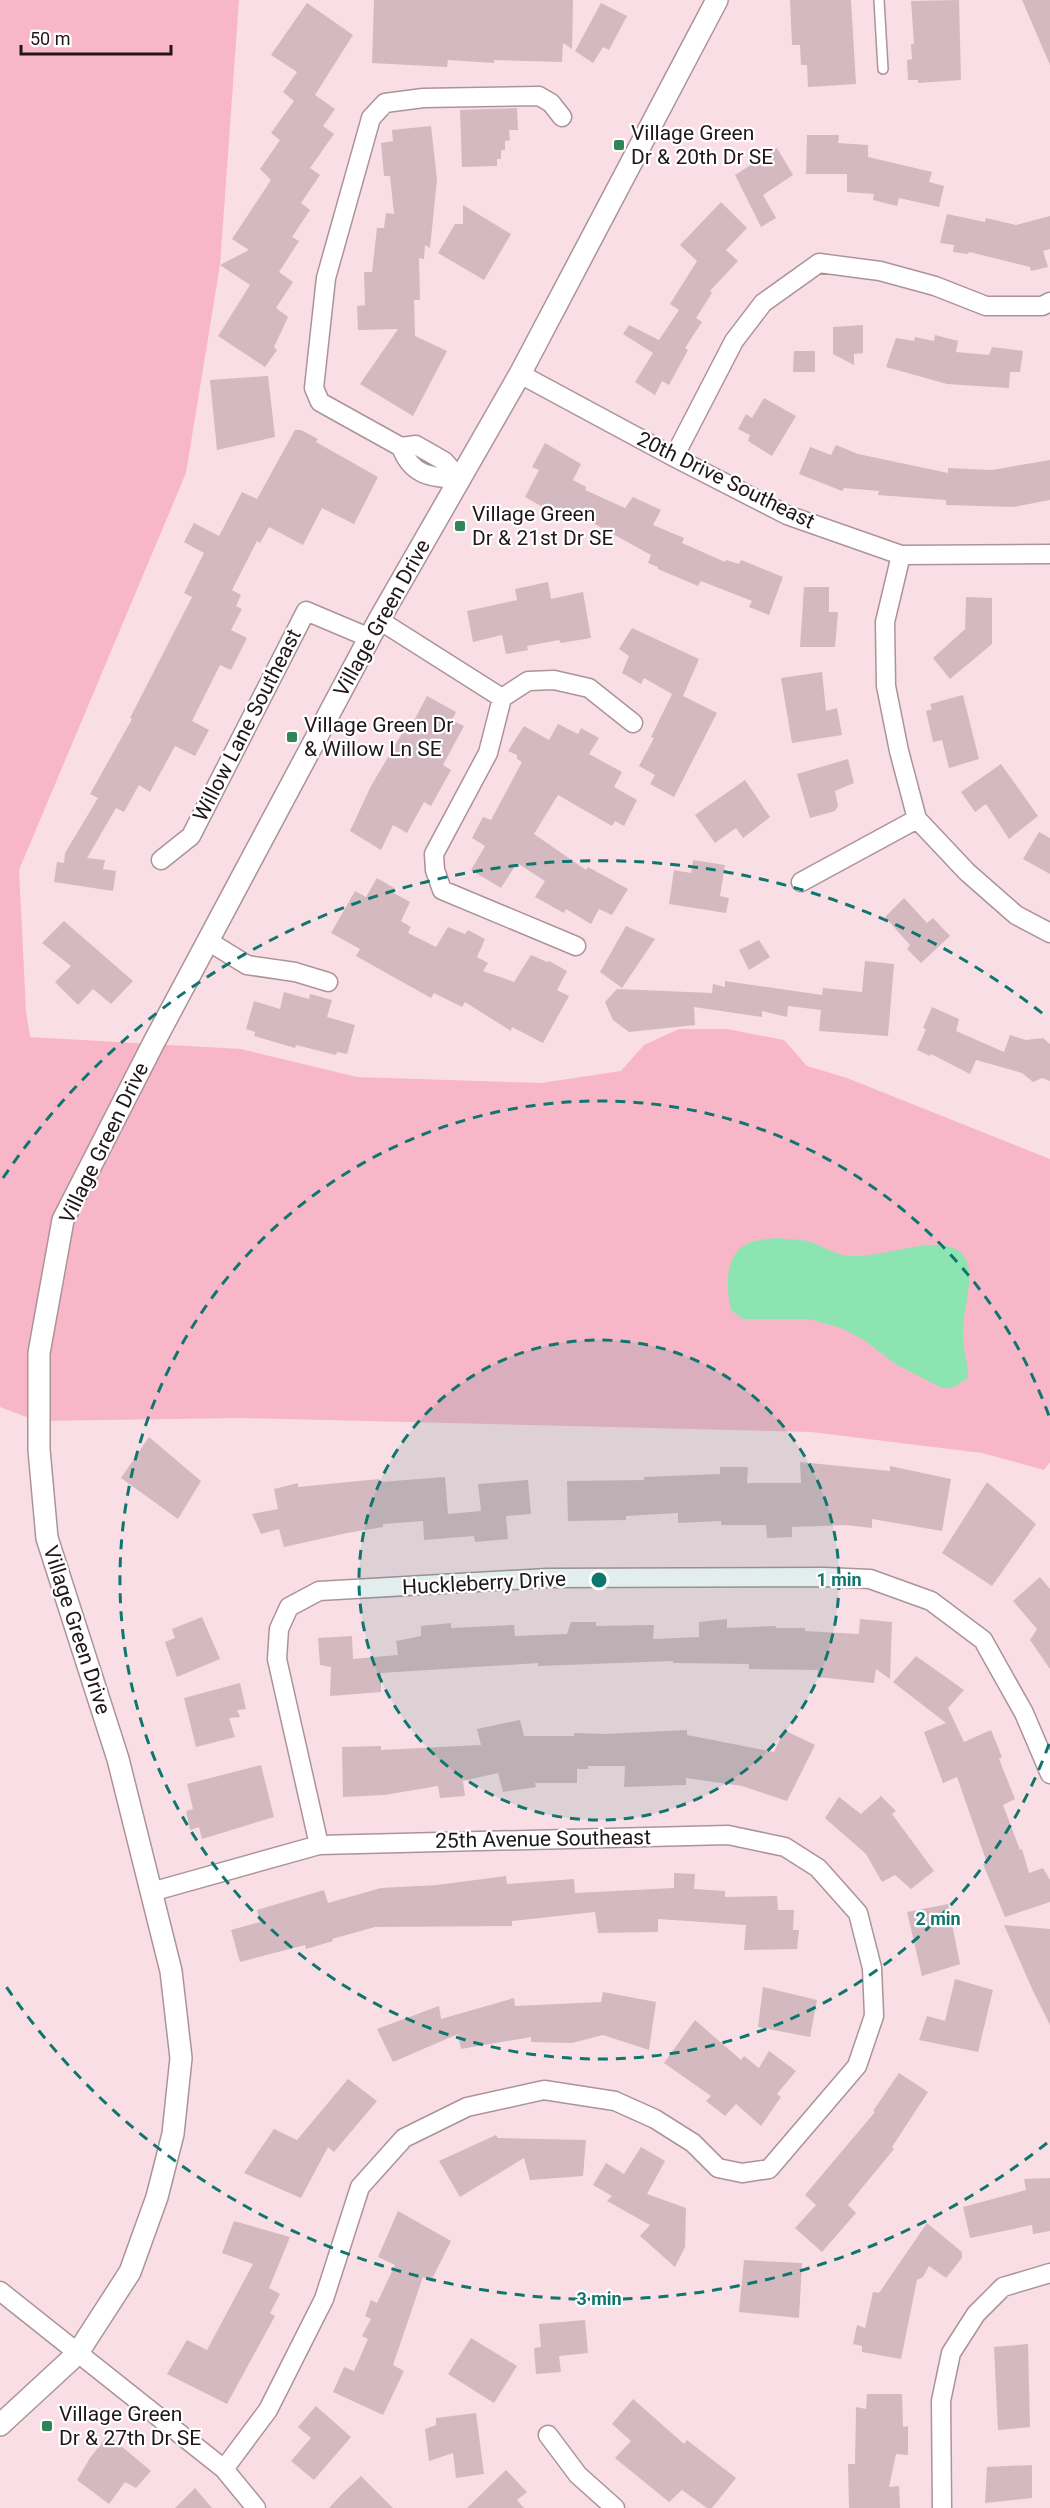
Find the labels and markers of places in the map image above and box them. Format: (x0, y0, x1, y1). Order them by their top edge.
place label: Village Green Dr & 20th Dr SE (631, 121, 773, 169)
marker: Village Green Dr & 20th Dr SE (612, 138, 626, 152)
place label: Village Green Dr & 21st Dr SE (472, 502, 613, 550)
marker: Village Green Dr & 21st Dr SE (453, 519, 467, 533)
place label: Village Green Dr & Willow Ln SE (304, 713, 453, 761)
marker: Village Green Dr & Willow Ln SE (285, 730, 299, 744)
centre of rings (589, 1570, 609, 1590)
place label: Village Green Dr & 27th Dr SE (59, 2402, 201, 2450)
marker: Village Green Dr & 27th Dr SE (40, 2419, 54, 2433)

